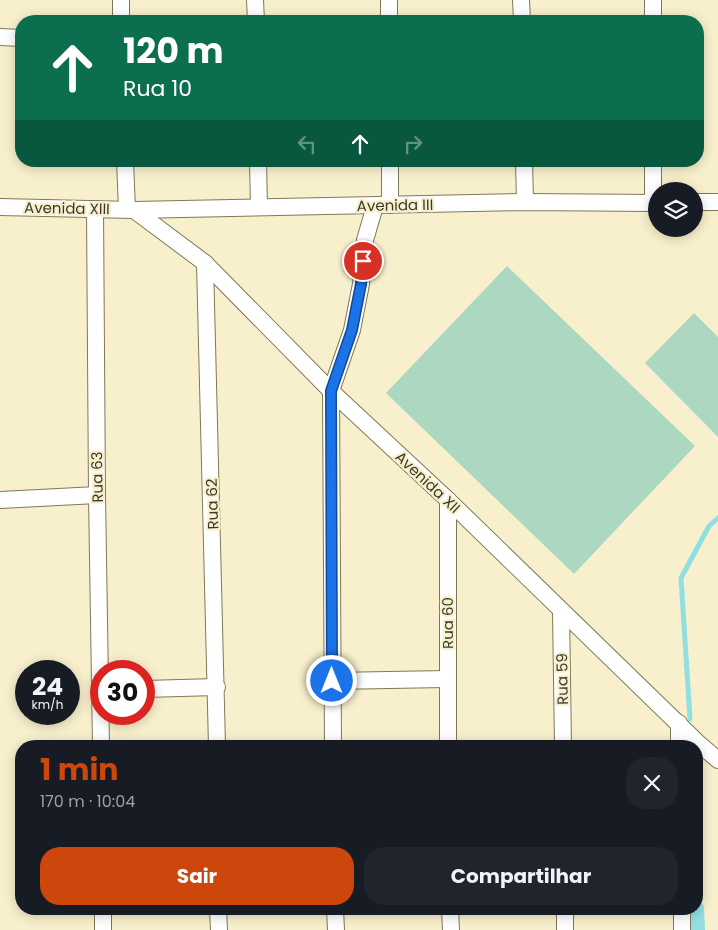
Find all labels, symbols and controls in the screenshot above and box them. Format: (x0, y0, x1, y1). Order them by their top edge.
text: 120 m (123, 26, 223, 75)
icon: ahead (40, 35, 105, 100)
text: Rua 10 (123, 73, 192, 104)
icon: left (293, 130, 321, 158)
icon: ahead (346, 130, 374, 158)
icon: right (399, 130, 427, 158)
map controls (648, 182, 703, 237)
button: layers (648, 182, 703, 237)
street label: Avenida III (357, 194, 433, 216)
street label: Avenida XIII (24, 197, 110, 219)
pin (342, 240, 384, 282)
icon: arrive (349, 247, 377, 275)
street label: Avenida XII (391, 446, 465, 518)
street label: Rua 63 (86, 451, 108, 503)
street label: Rua 62 (201, 478, 223, 530)
street label: Rua 60 (437, 597, 458, 649)
street label: Rua 59 (551, 653, 573, 705)
position arrow (305, 654, 357, 706)
speed limit sign: 30 (90, 660, 155, 725)
text: 24 (32, 669, 63, 704)
text: km/h (32, 696, 63, 713)
text: 1 min (40, 748, 118, 791)
button: close (626, 757, 678, 809)
text: 170 m · 10:04 (40, 790, 135, 813)
button: Sair (40, 847, 354, 905)
button: Compartilhar (364, 847, 678, 905)

